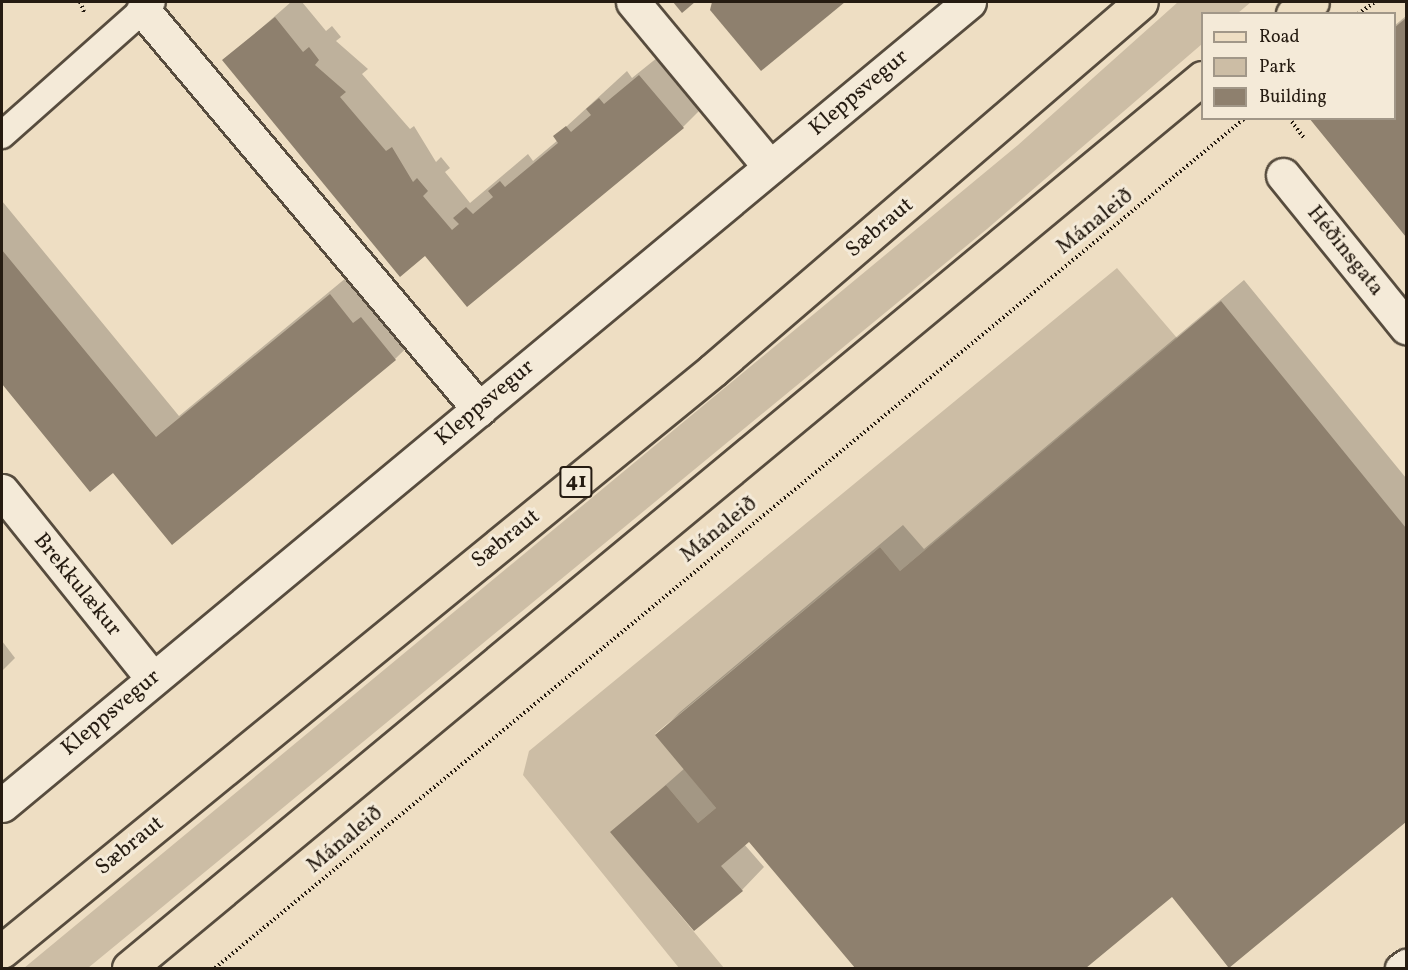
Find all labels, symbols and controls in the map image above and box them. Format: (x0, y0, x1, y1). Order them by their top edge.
legend (1201, 12, 1396, 120)
text: Road (1259, 25, 1300, 50)
street label: Kleppsvegur (804, 44, 914, 142)
text: Park (1259, 55, 1296, 80)
text: Building (1259, 85, 1327, 110)
street label: Mánaleið (1051, 183, 1139, 261)
street label: Sæbraut (841, 192, 919, 264)
street label: Héðinsgata (1301, 201, 1389, 301)
street label: Kleppsvegur (430, 354, 540, 452)
road number: 41 (558, 464, 594, 500)
street label: Mánaleið (675, 491, 763, 569)
street label: Sæbraut (467, 504, 545, 574)
street label: Brekkulækur (27, 528, 127, 642)
street label: Kleppsvegur (56, 664, 166, 762)
street label: Mánaleið (302, 801, 388, 879)
street label: Sæbraut (91, 811, 169, 881)

